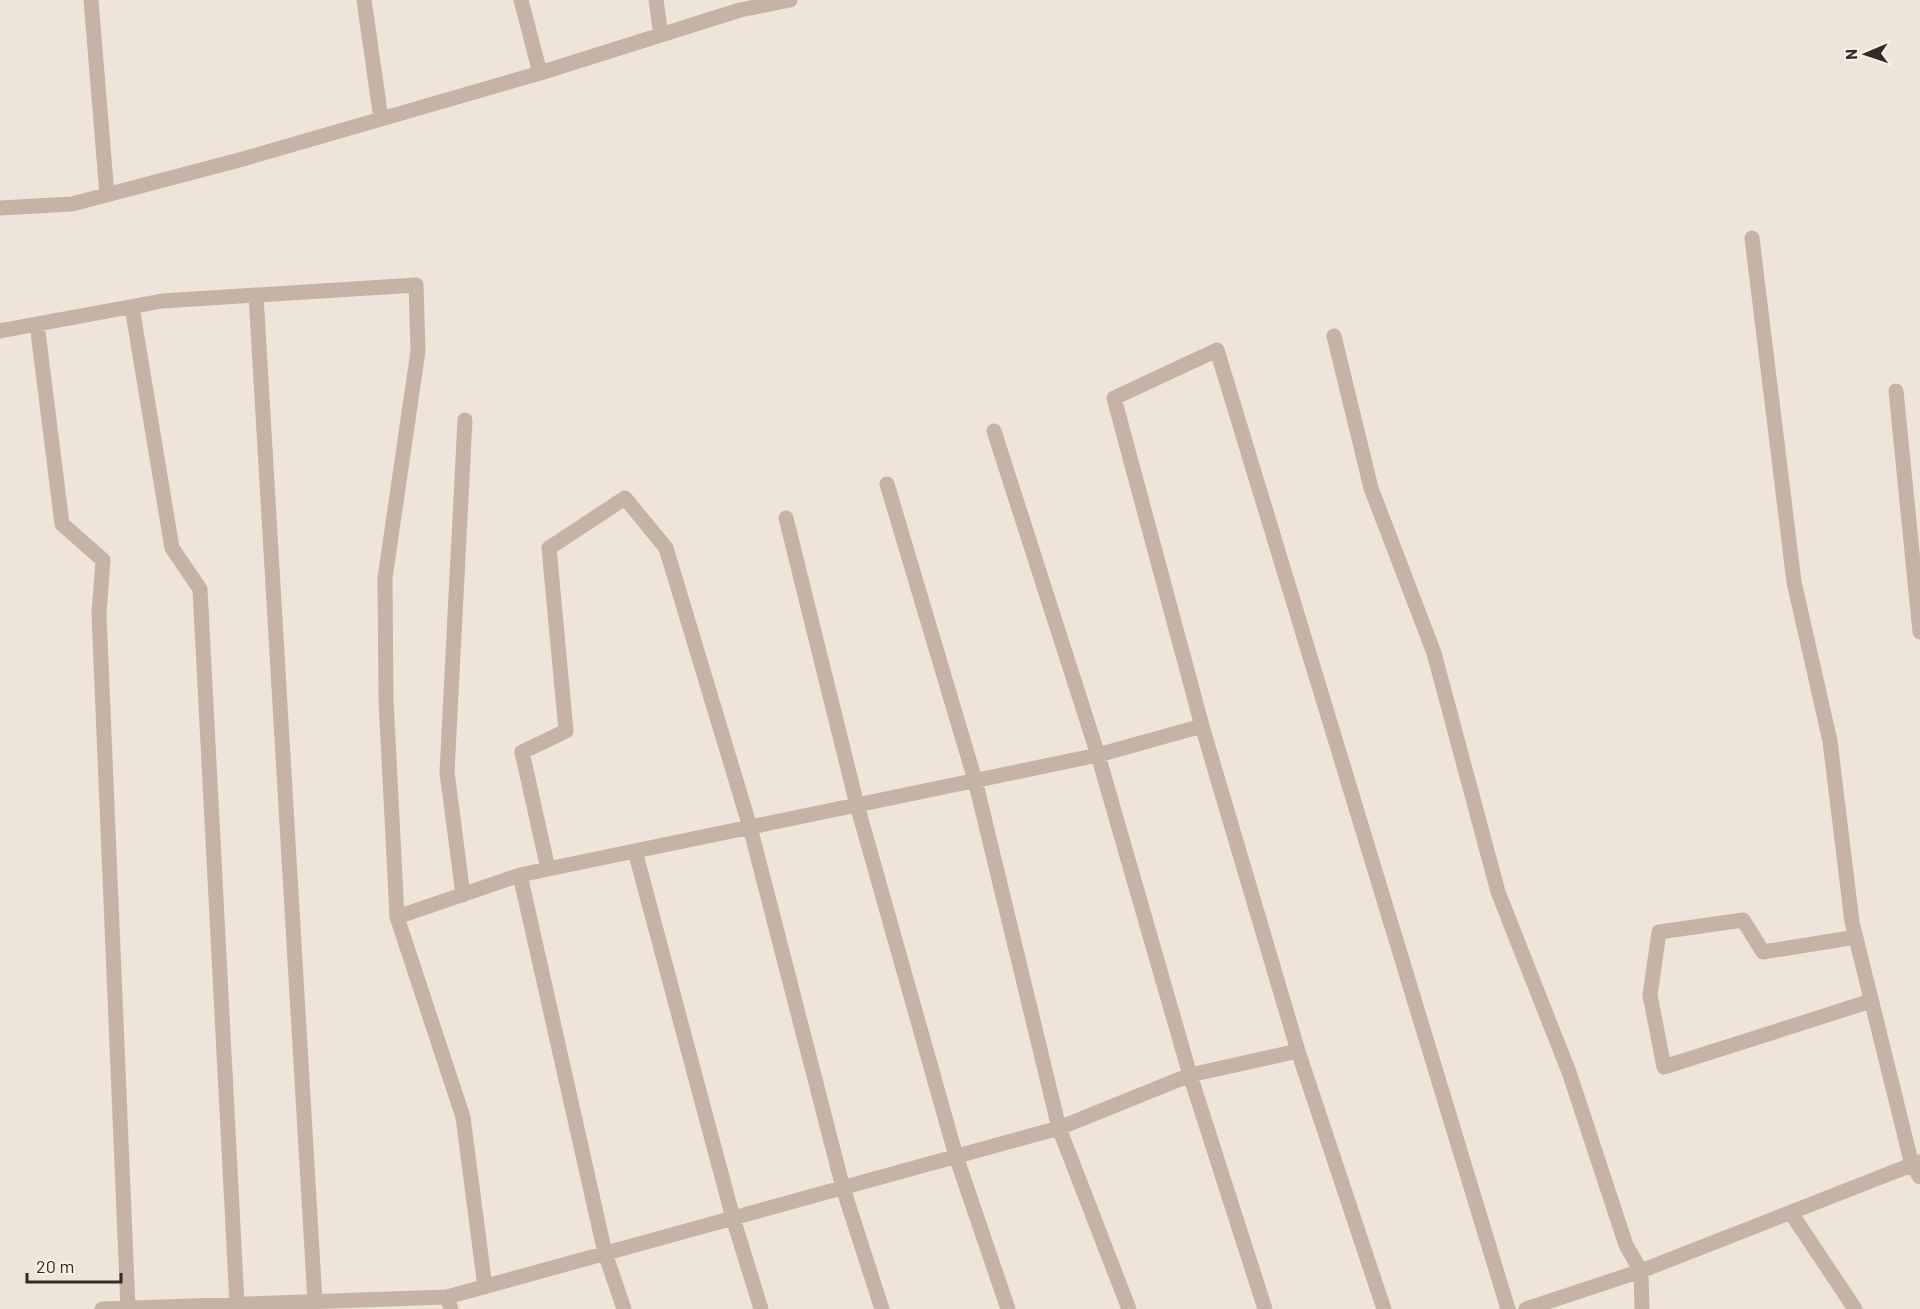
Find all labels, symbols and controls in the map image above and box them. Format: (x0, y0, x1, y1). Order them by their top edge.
north arrow (1836, 24, 1896, 84)
text: N (1841, 49, 1860, 60)
scale bar (27, 1246, 122, 1284)
text: 20 m (36, 1255, 74, 1277)

